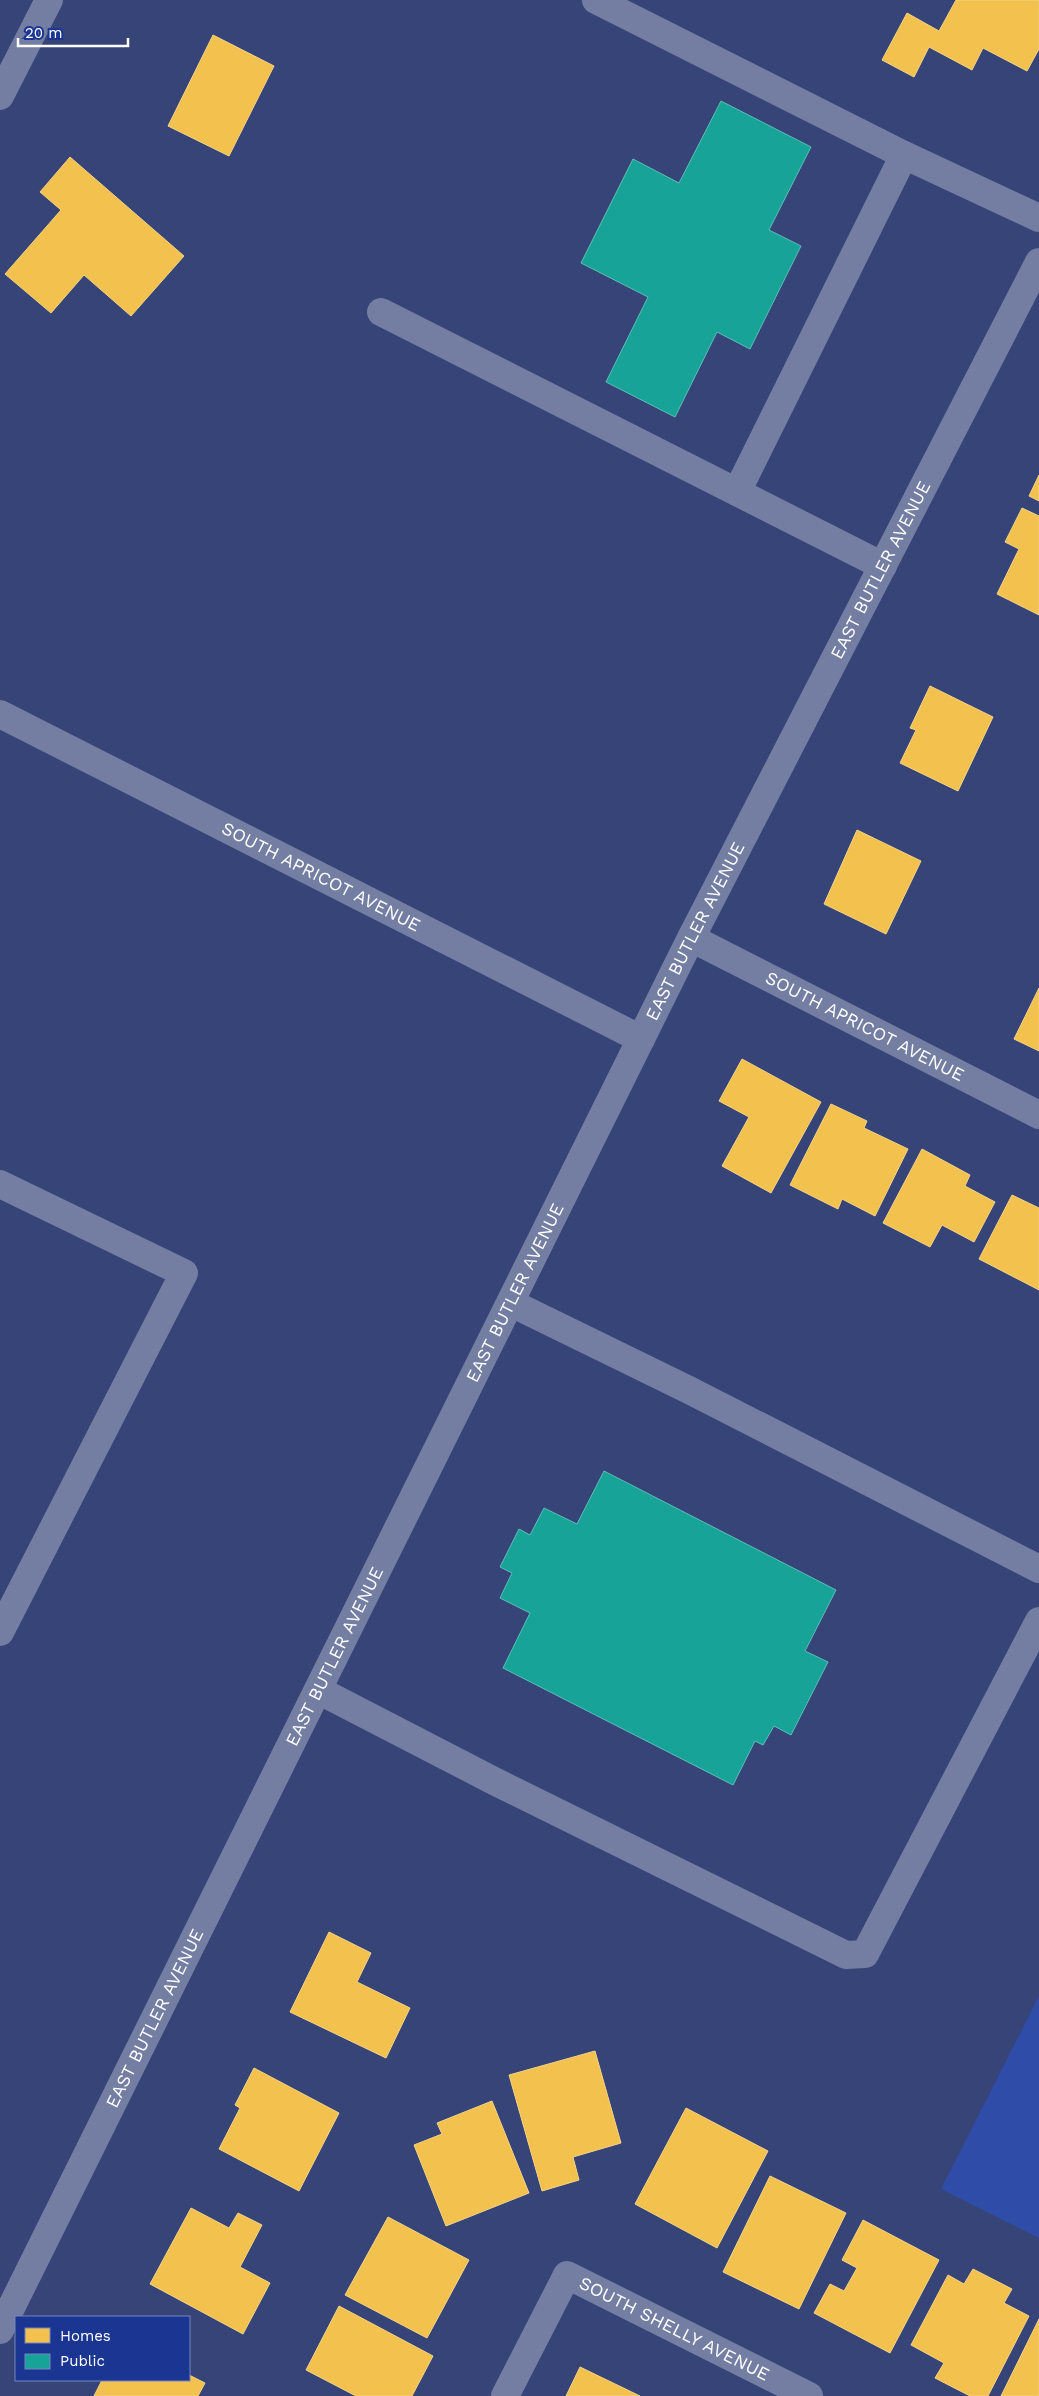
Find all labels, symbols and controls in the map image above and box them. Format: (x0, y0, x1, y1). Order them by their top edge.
scale bar (18, 15, 128, 47)
text: 20 m (25, 24, 63, 42)
street label: EAST BUTLER AVENUE (826, 477, 934, 662)
street label: SOUTH APRICOT AVENUE (218, 817, 424, 935)
street label: EAST BUTLER AVENUE (641, 838, 749, 1024)
street label: SOUTH APRICOT AVENUE (762, 967, 968, 1085)
street label: EAST BUTLER AVENUE (461, 1200, 568, 1386)
street label: EAST BUTLER AVENUE (281, 1563, 387, 1749)
street label: EAST BUTLER AVENUE (101, 1925, 208, 2111)
street label: SOUTH SHELLY AVENUE (576, 2272, 773, 2385)
legend (15, 2316, 190, 2381)
text: Homes (60, 2327, 111, 2345)
text: Public (60, 2352, 105, 2370)

